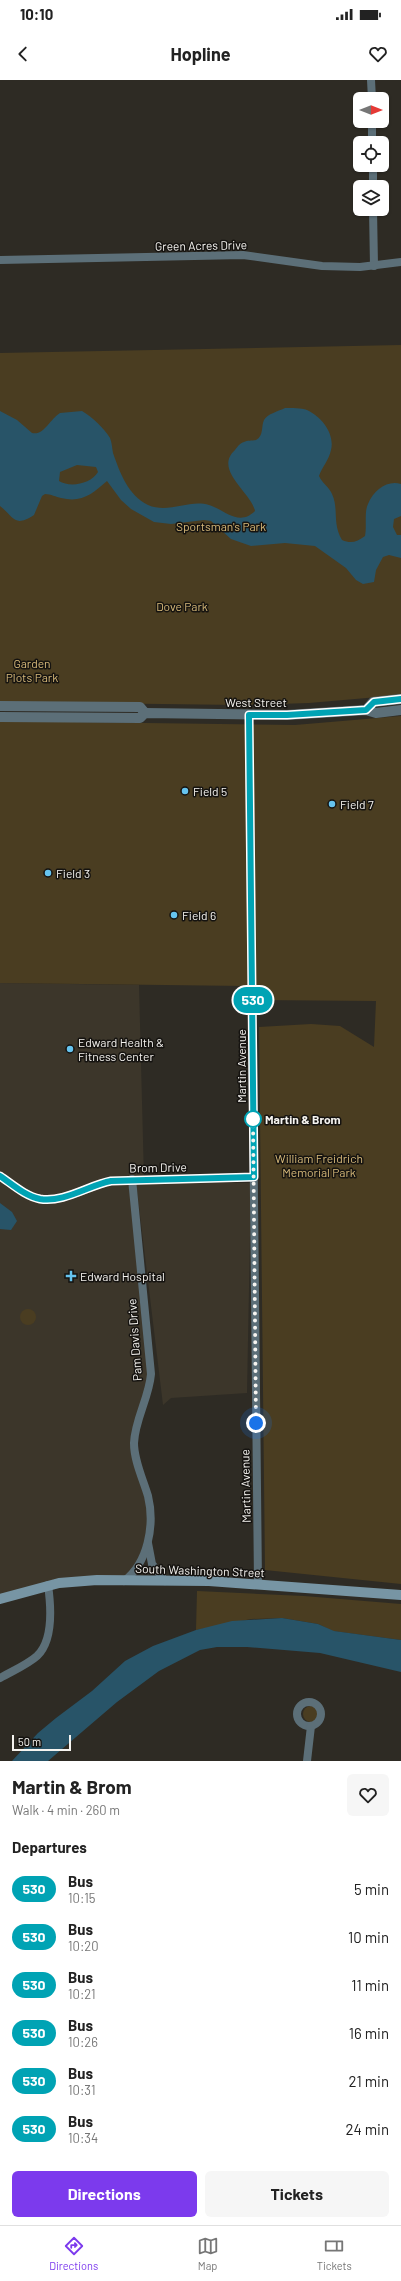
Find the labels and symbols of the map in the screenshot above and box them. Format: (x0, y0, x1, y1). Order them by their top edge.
north arrow (353, 92, 389, 128)
street label: Green Acres Drive (155, 237, 247, 253)
park label: Sportsman's Park (176, 519, 266, 533)
park label: Dove Park (156, 599, 208, 613)
park label: Garden Plots Park (6, 656, 58, 684)
street label: West Street (225, 695, 287, 709)
place label: Field 5 (193, 784, 227, 798)
marker: Field 5 (180, 786, 190, 796)
place label: Field 7 (340, 797, 374, 811)
marker: Field 7 (327, 799, 337, 809)
place label: Field 3 (56, 866, 90, 880)
marker: Field 3 (43, 868, 53, 878)
place label: Field 6 (182, 908, 216, 922)
marker: Field 6 (169, 910, 179, 920)
line badge: 530 (230, 987, 276, 1013)
street label: Martin Avenue (234, 1029, 248, 1103)
place label: Edward Health & Fitness Center (78, 1035, 164, 1063)
marker: Edward Health & Fitness Center (65, 1044, 75, 1054)
marker: Martin & Brom (244, 1110, 262, 1128)
place label: Martin & Brom (265, 1112, 341, 1126)
park label: William Freidrich Memorial Park (275, 1151, 363, 1179)
street label: Brom Drive (129, 1159, 187, 1175)
place label: Edward Hospital (80, 1269, 165, 1283)
marker: Edward Hospital (65, 1270, 77, 1282)
street label: Pam Davis Drive (124, 1298, 144, 1382)
your location (246, 1413, 266, 1433)
street label: Martin Avenue (237, 1449, 253, 1523)
street label: South Washington Street (135, 1561, 265, 1579)
scale bar (12, 1733, 71, 1752)

